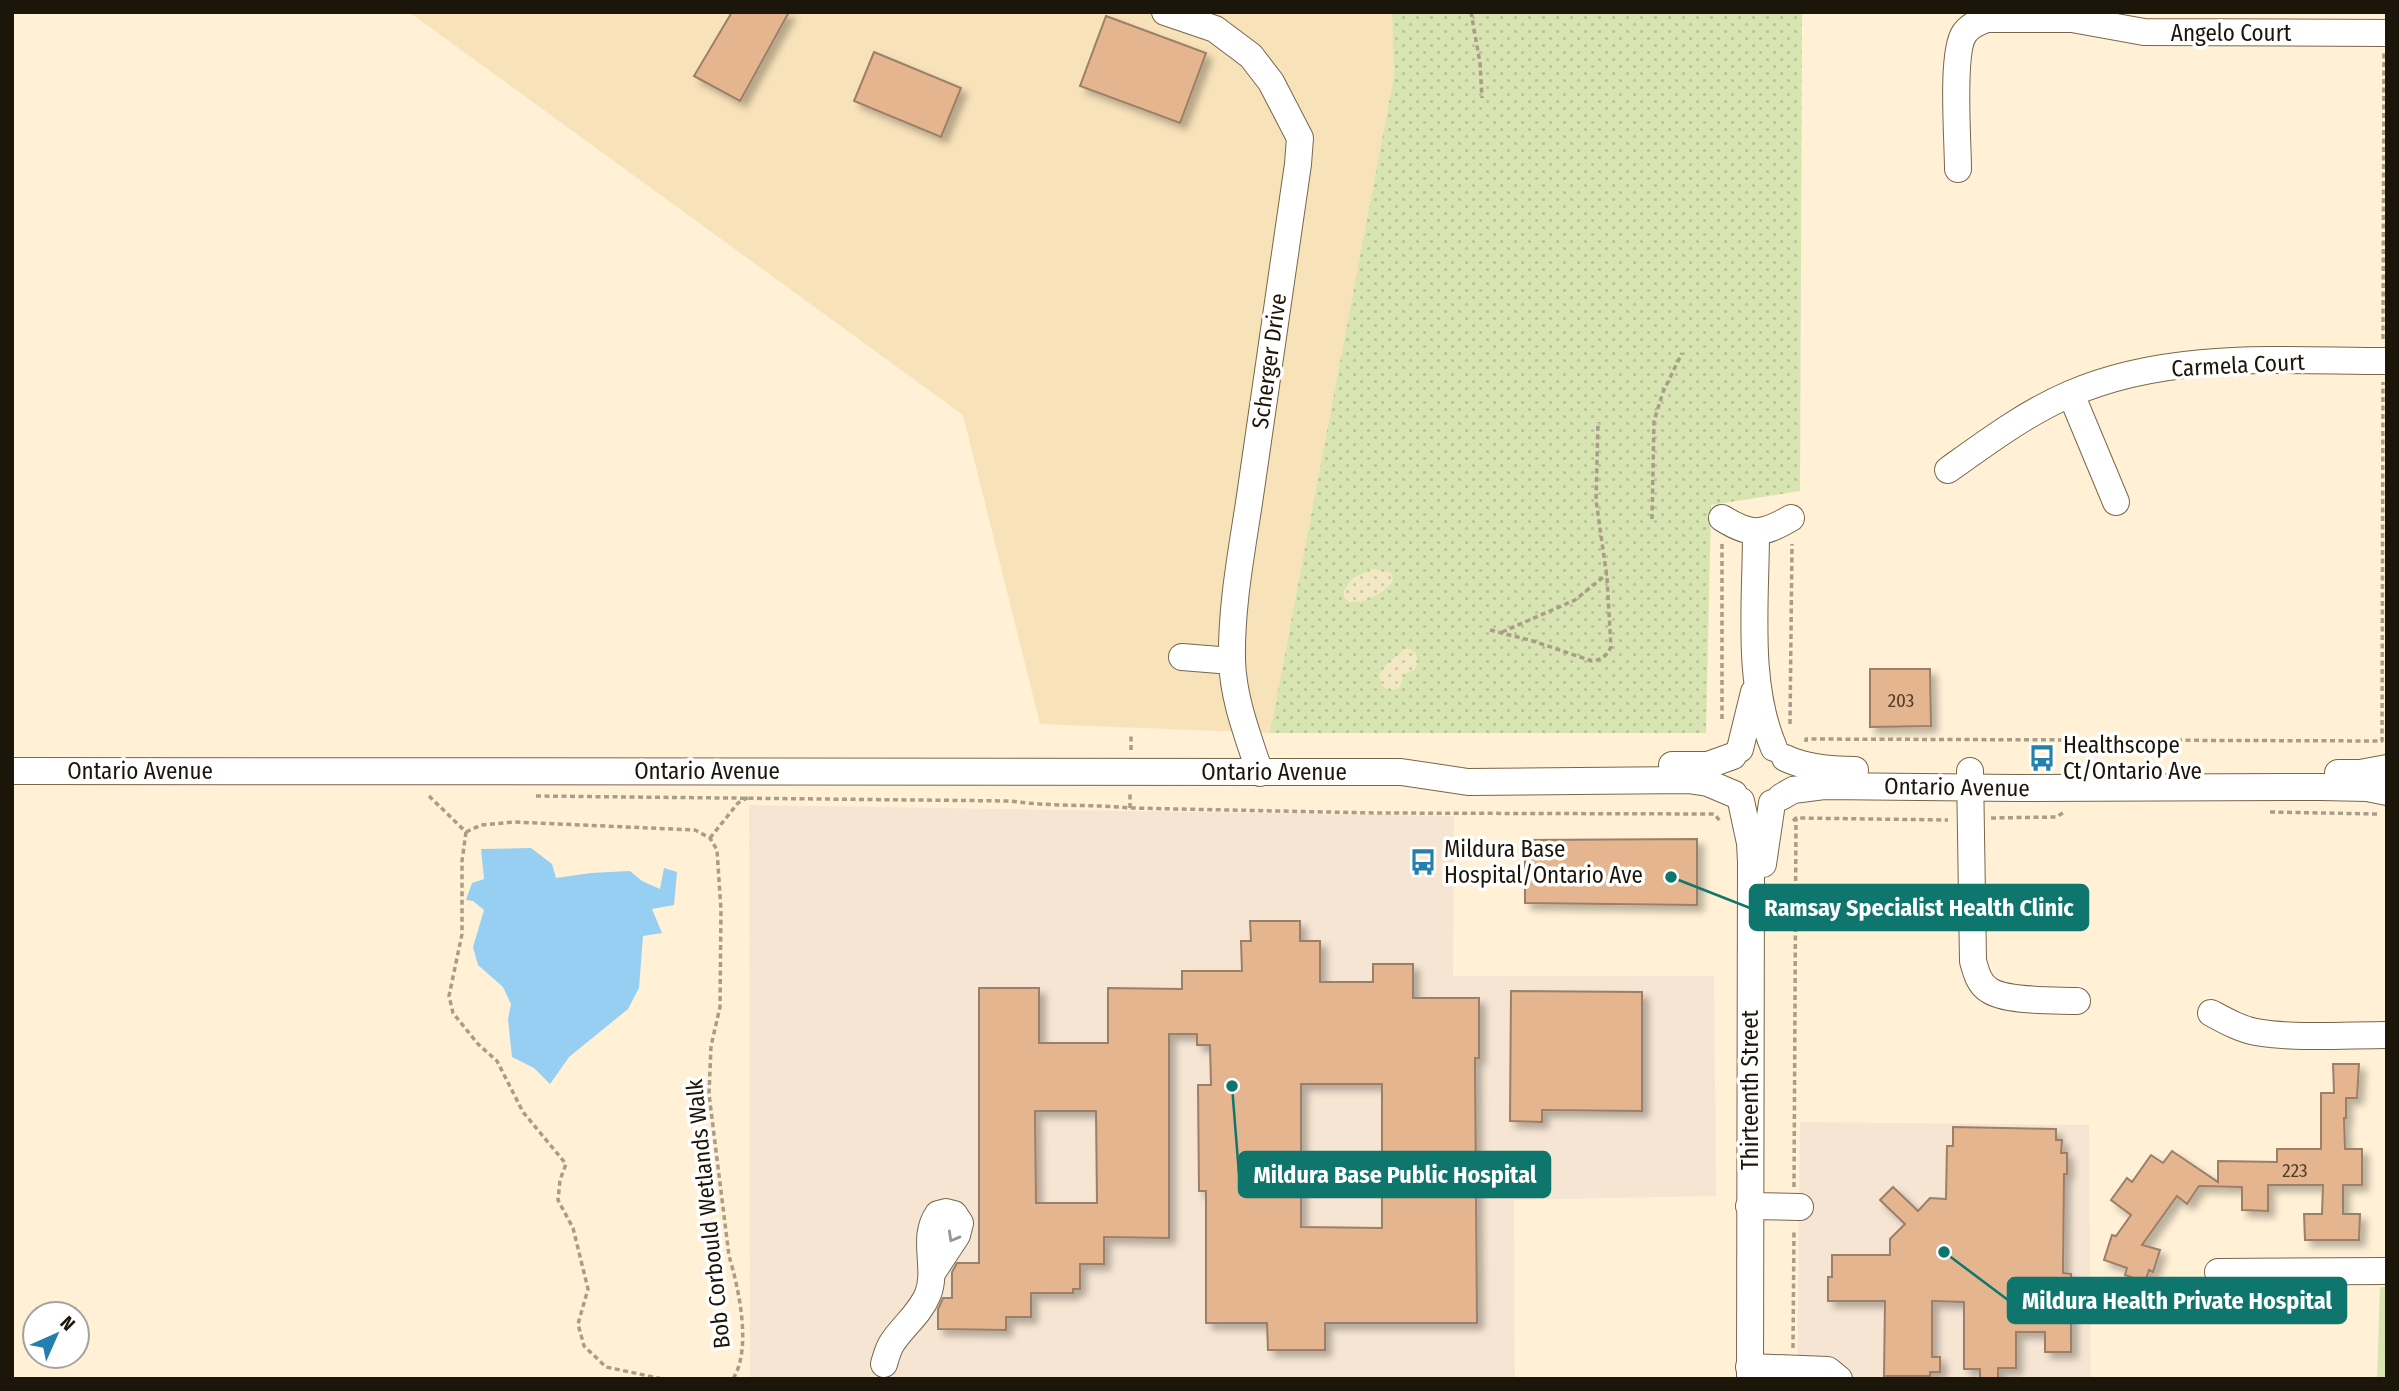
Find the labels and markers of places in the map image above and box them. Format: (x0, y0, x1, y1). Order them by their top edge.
place label: Healthscope Ct/Ontario Ave (2063, 731, 2202, 785)
bus stop icon: Healthscope Ct/Ontario Ave (2027, 743, 2057, 773)
place label: Mildura Base Hospital/Ontario Ave (1444, 835, 1643, 889)
bus stop icon: Mildura Base Hospital/Ontario Ave (1408, 847, 1438, 877)
callout: Ramsay Specialist Health Clinic (1750, 885, 2088, 930)
callout: Mildura Base Public Hospital (1239, 1152, 1550, 1197)
callout: Mildura Health Private Hospital (2008, 1278, 2346, 1323)

